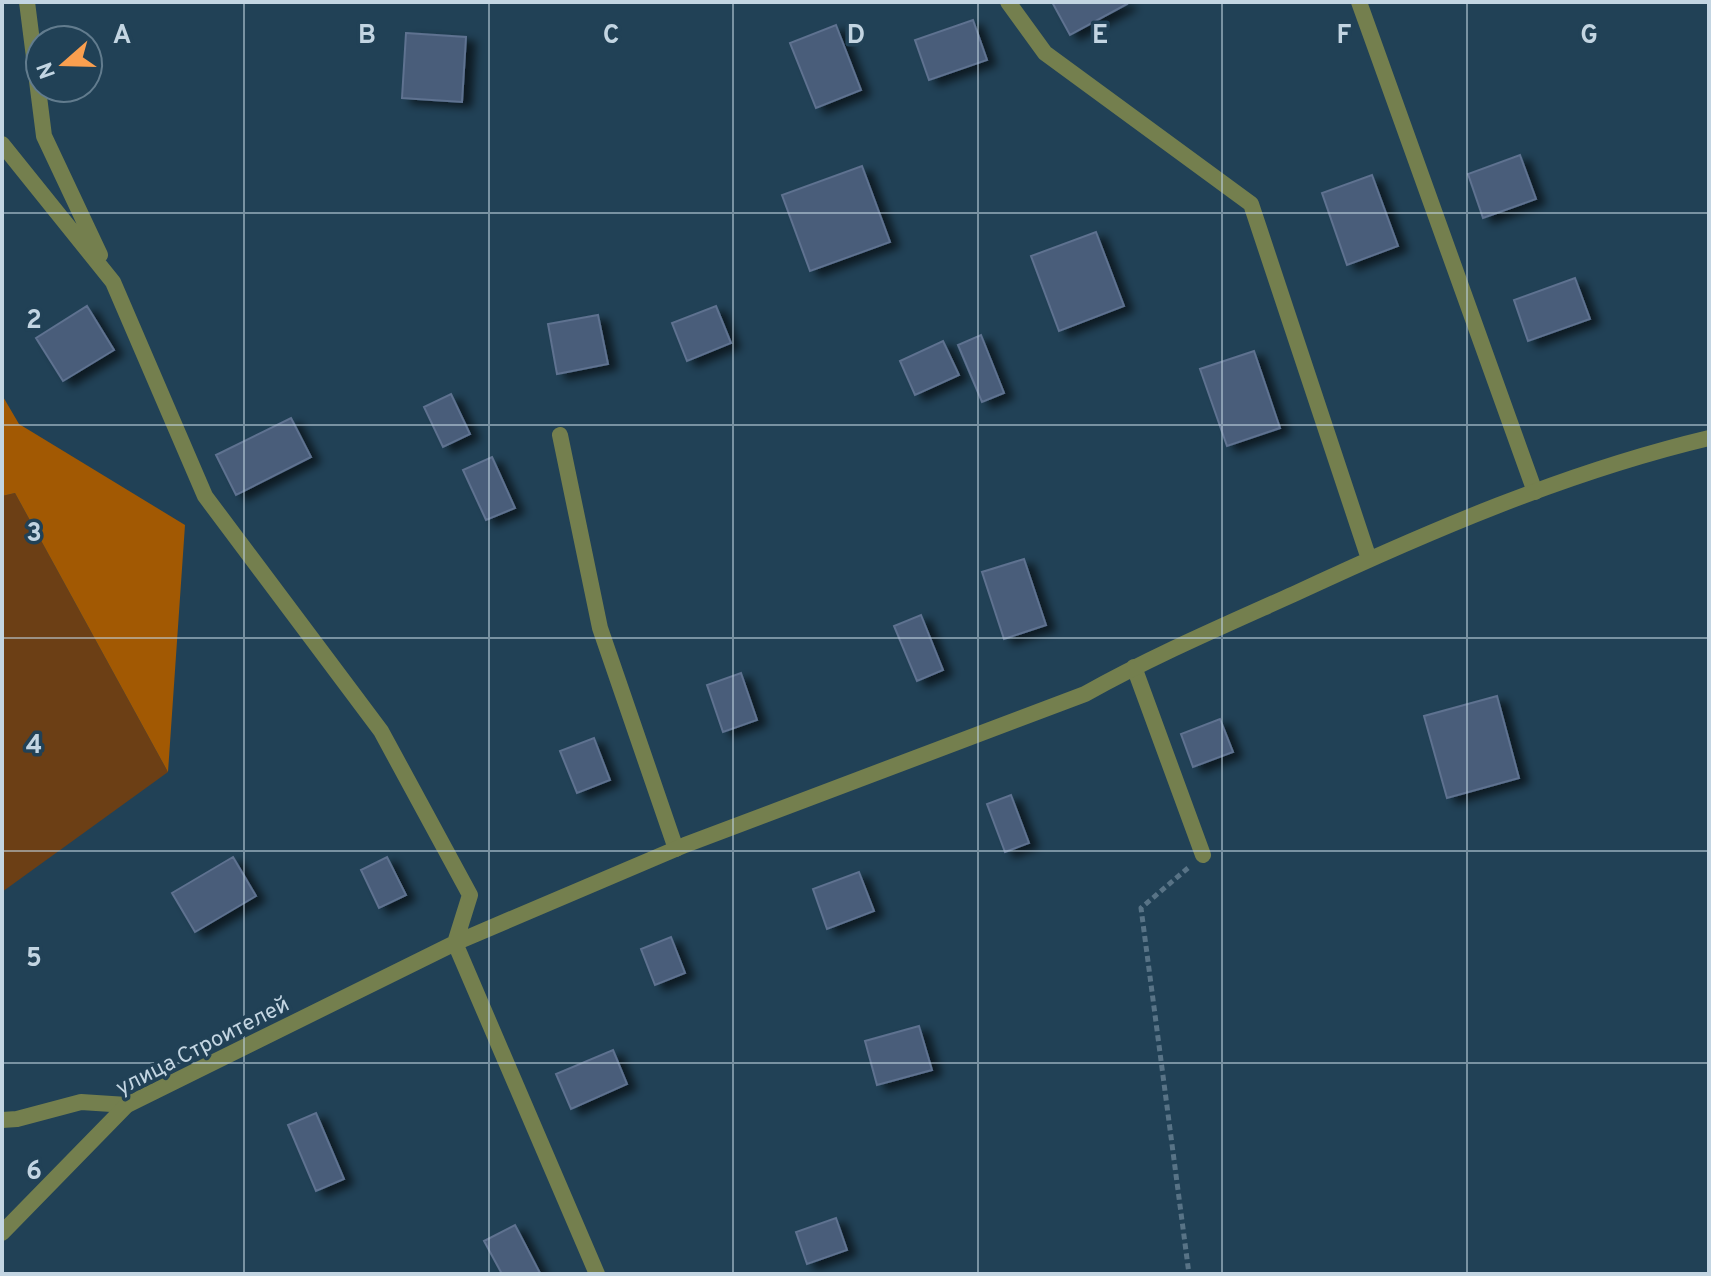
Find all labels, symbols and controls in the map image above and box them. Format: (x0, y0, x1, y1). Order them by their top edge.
text: A (113, 20, 131, 53)
text: B (358, 20, 376, 53)
text: C (603, 20, 619, 53)
text: D (847, 20, 865, 53)
text: E (1092, 20, 1108, 53)
text: F (1337, 20, 1352, 53)
text: G (1580, 20, 1598, 53)
north arrow (24, 24, 104, 104)
text: N (32, 58, 63, 82)
text: 2 (26, 305, 42, 338)
text: 3 (26, 518, 42, 551)
text: 4 (26, 730, 42, 763)
text: 5 (26, 943, 42, 976)
street label: улица Строителей (112, 992, 294, 1103)
text: 6 (26, 1156, 42, 1189)

